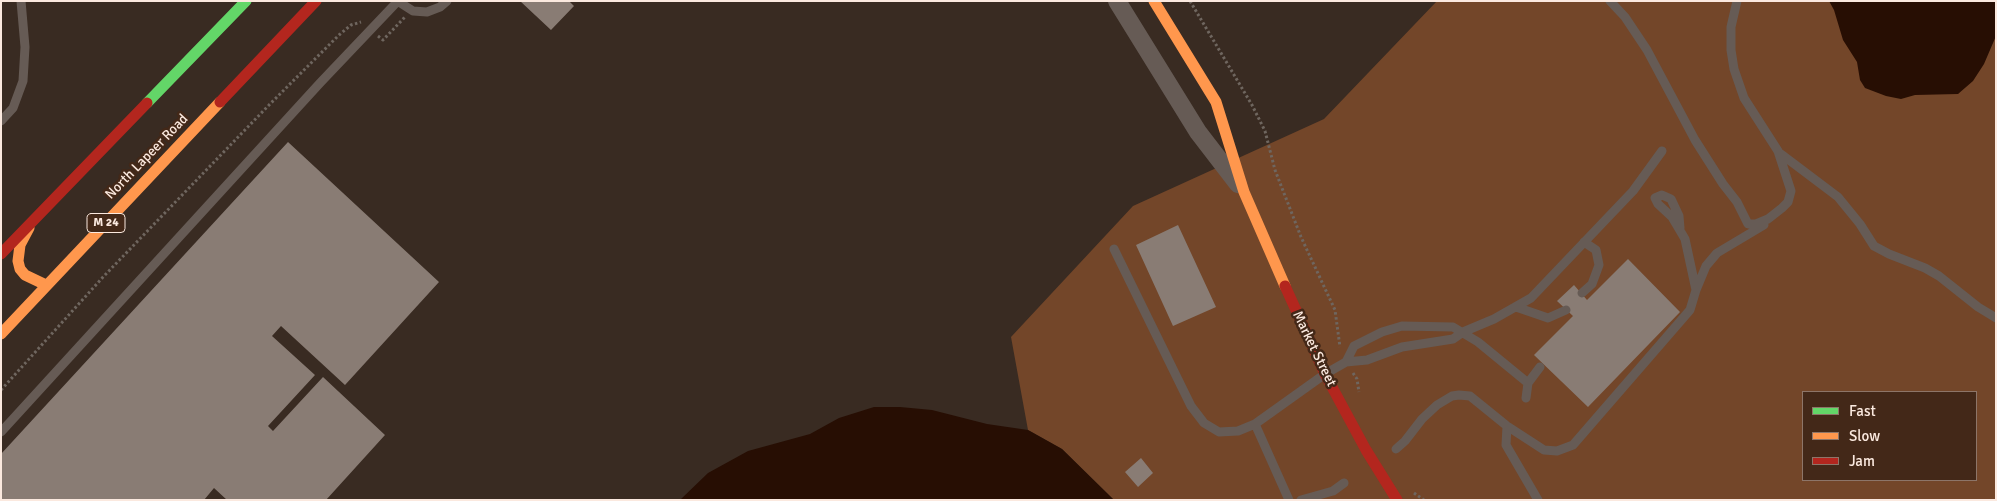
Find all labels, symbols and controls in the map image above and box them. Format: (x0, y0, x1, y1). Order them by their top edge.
street label: North Lapeer Road (102, 111, 192, 203)
road number: M 24 (87, 214, 125, 232)
street label: Market Street (1289, 309, 1339, 389)
legend (1802, 391, 1977, 481)
text: Fast (1849, 402, 1876, 420)
text: Slow (1849, 427, 1880, 445)
text: Jam (1849, 452, 1875, 470)

